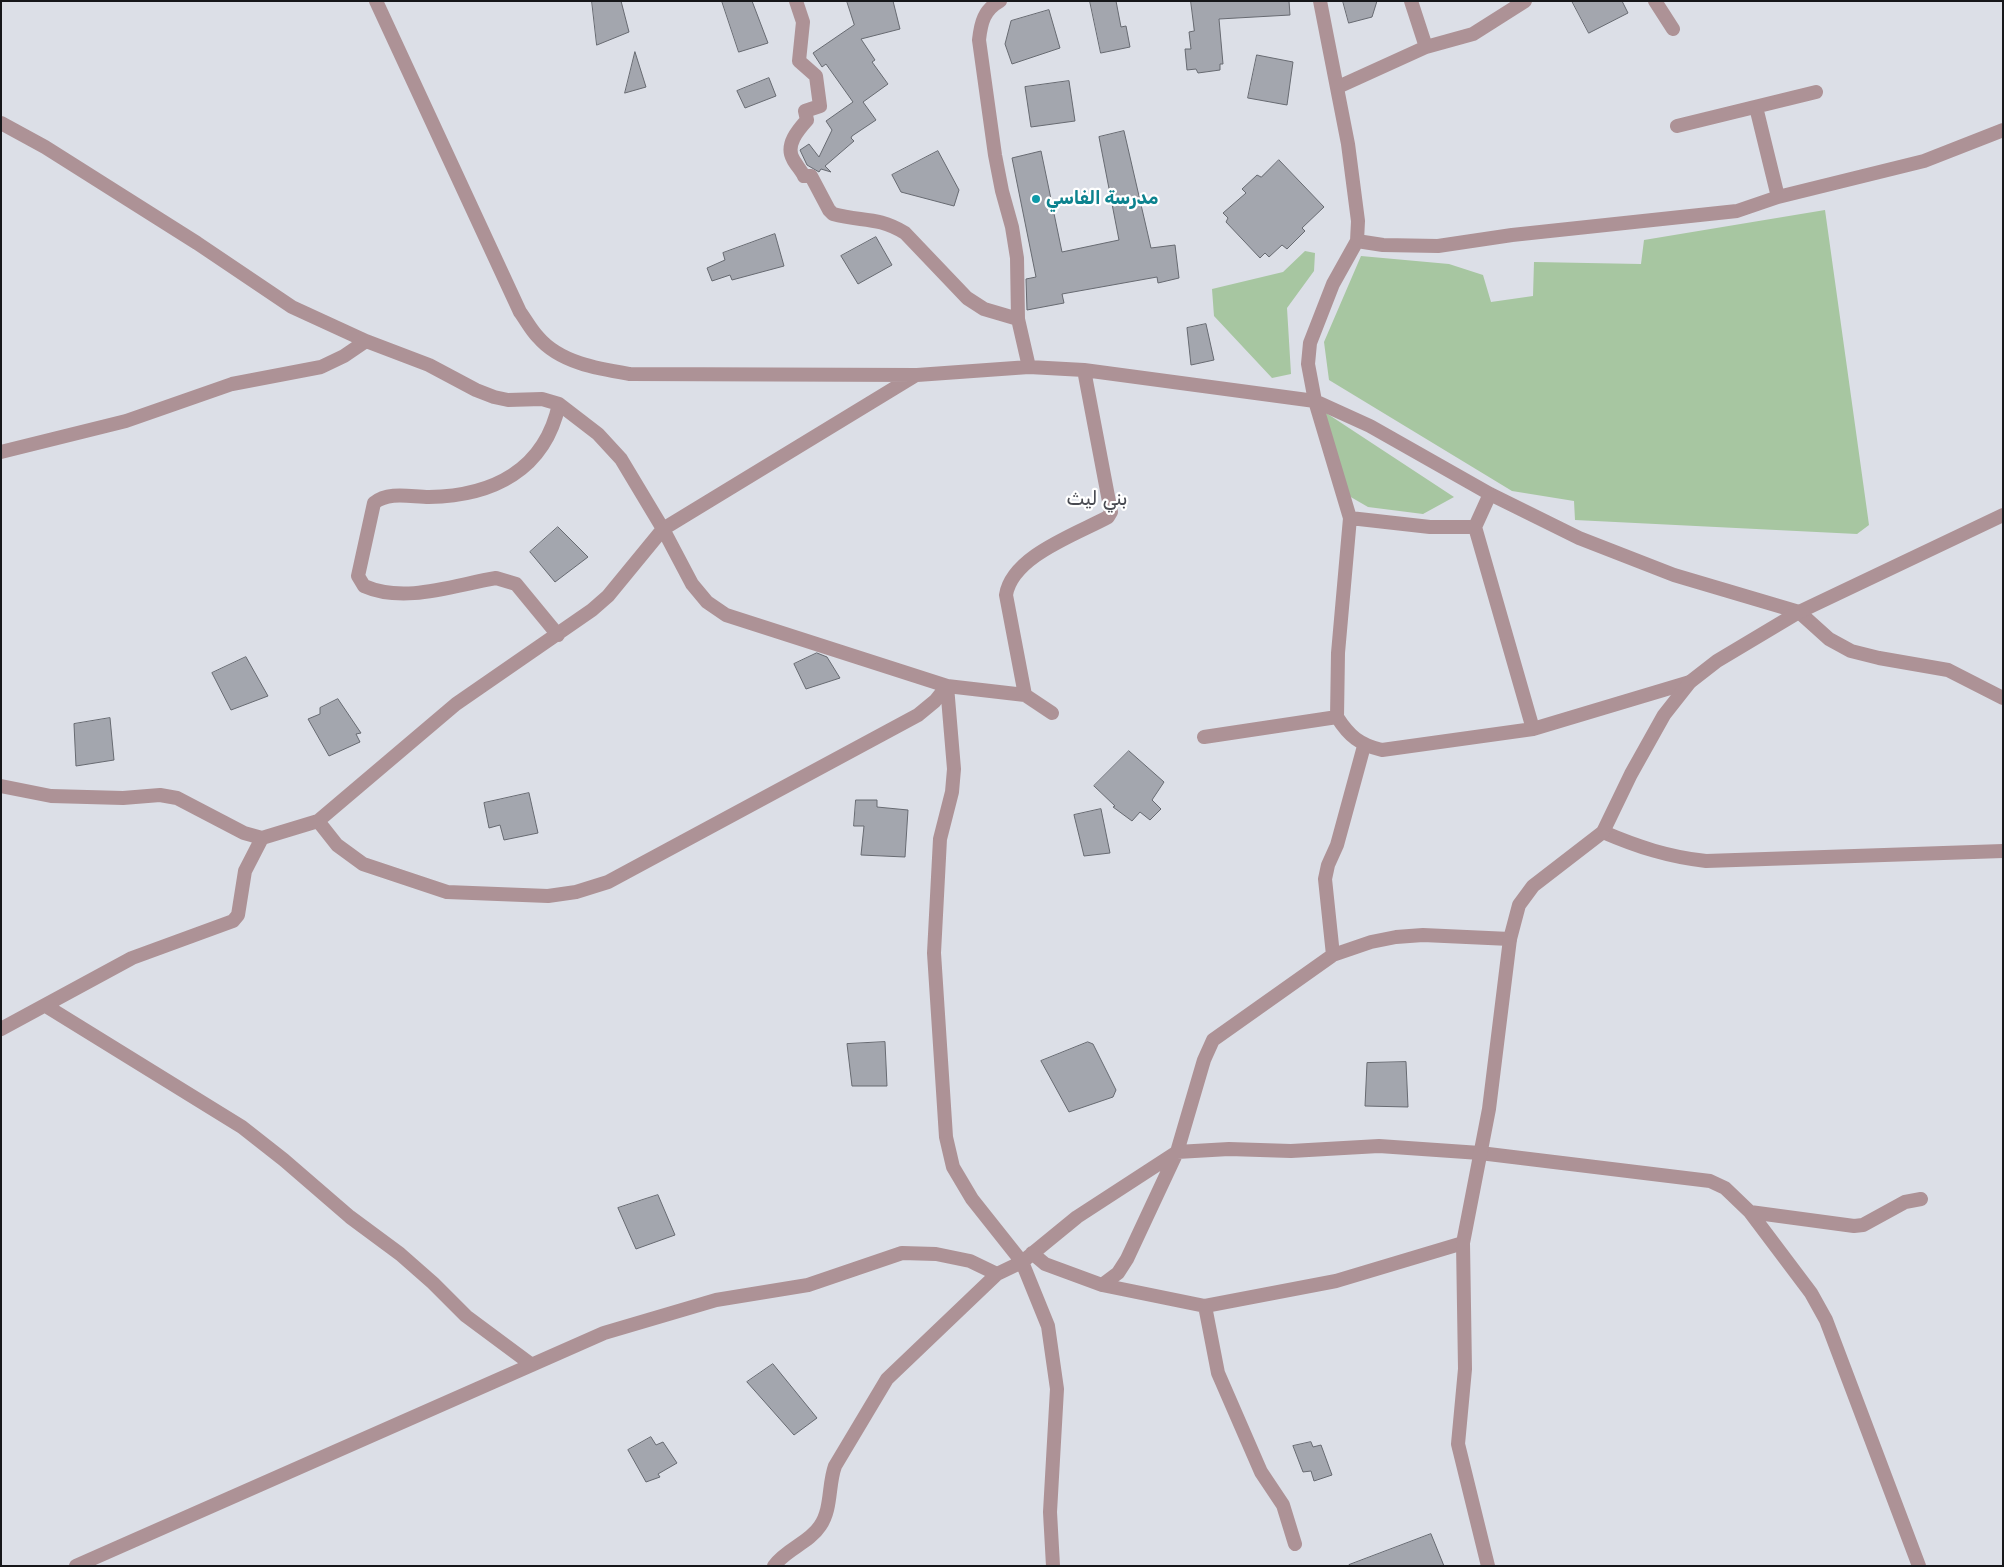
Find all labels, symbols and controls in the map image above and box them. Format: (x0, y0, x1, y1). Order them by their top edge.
place label: مدرسة الفاسي (1046, 188, 1158, 210)
marker: مدرسة الفاسي (1030, 193, 1042, 205)
district label: بني ليث (1066, 487, 1128, 511)

